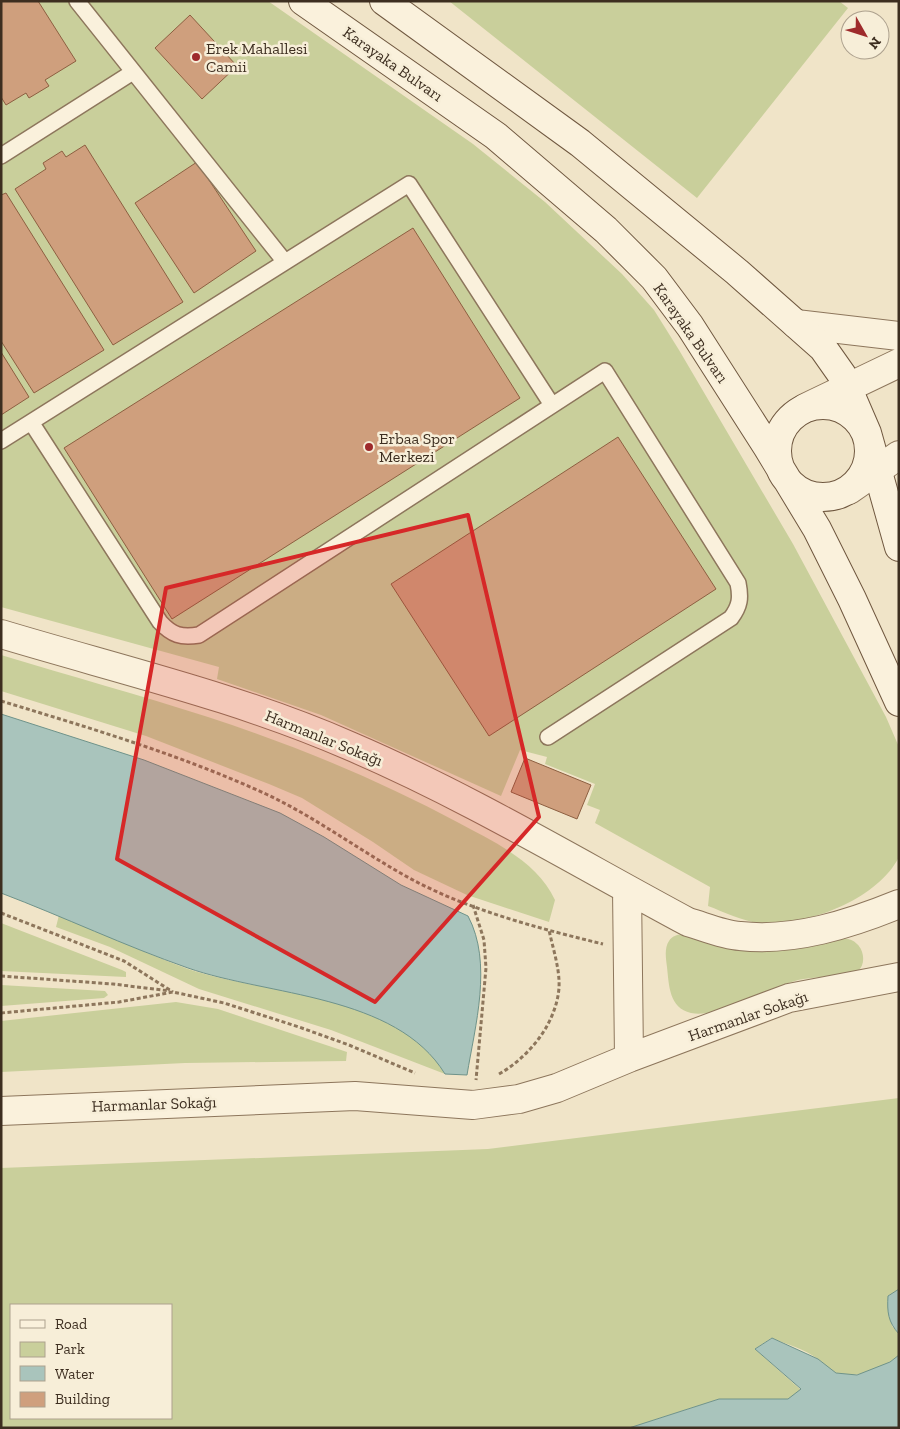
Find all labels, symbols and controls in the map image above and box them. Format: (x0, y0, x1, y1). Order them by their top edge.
north arrow (840, 10, 890, 60)
street label: Karayaka Bulvarı (339, 23, 447, 106)
text: N (865, 33, 885, 53)
place label: Erek Mahallesi Camii (206, 39, 308, 76)
marker: Erek Mahallesi Camii (190, 51, 202, 63)
street label: Karayaka Bulvarı (650, 279, 733, 387)
place label: Erbaa Spor Merkezi (379, 429, 455, 466)
marker: Erbaa Spor Merkezi (363, 441, 375, 453)
street label: Harmanlar Sokağı (262, 706, 386, 770)
street label: Harmanlar Sokağı (686, 986, 811, 1045)
street label: Harmanlar Sokağı (91, 1092, 217, 1116)
legend (10, 1304, 172, 1419)
text: Road (55, 1315, 88, 1333)
text: Park (55, 1340, 85, 1358)
text: Water (55, 1365, 95, 1383)
text: Building (55, 1390, 110, 1408)

